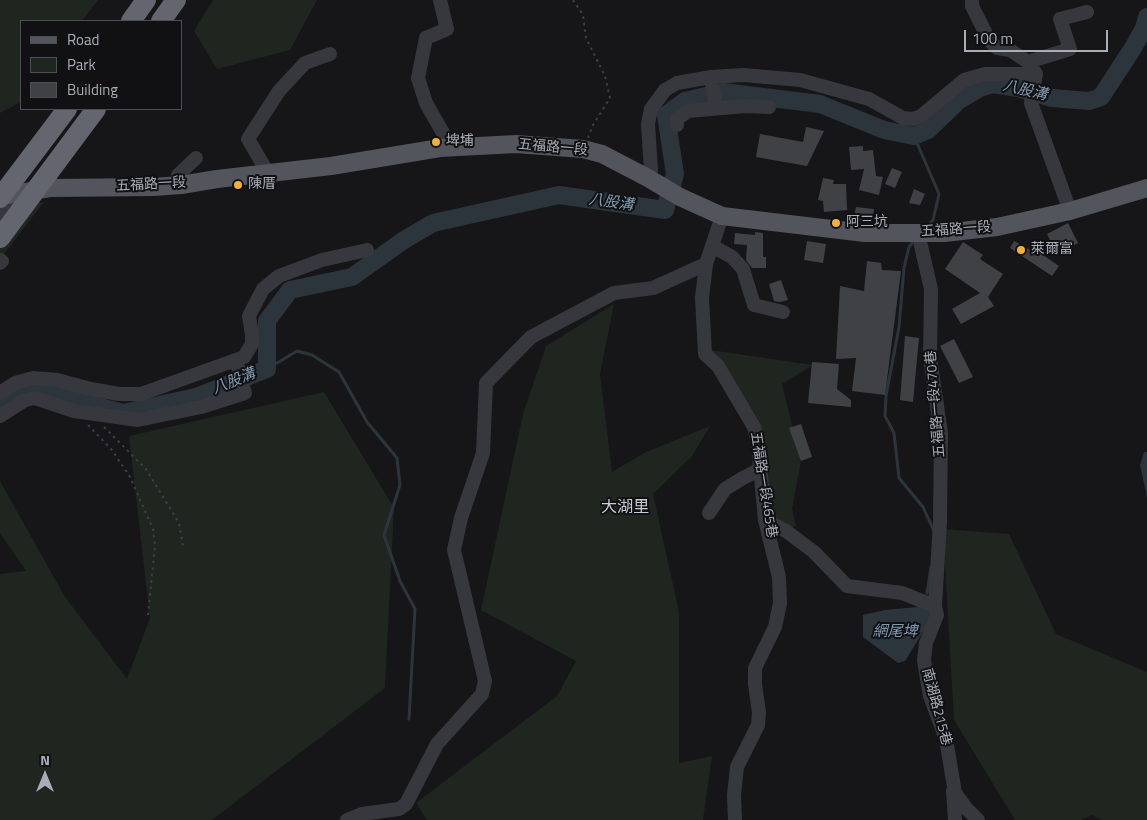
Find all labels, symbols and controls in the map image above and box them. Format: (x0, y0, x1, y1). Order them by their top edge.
legend (20, 20, 182, 110)
scale bar (967, 20, 1111, 52)
text: 100 m (972, 27, 1013, 50)
text: Road (67, 28, 99, 51)
text: Park (67, 53, 96, 76)
water label: 八股溝 (1001, 77, 1049, 105)
text: Building (67, 78, 118, 101)
place label: 埤埔 (446, 134, 474, 150)
marker: 埤埔 (430, 136, 442, 148)
street label: 五福路一段 (517, 137, 589, 159)
street label: 五福路一段 (116, 175, 186, 195)
place label: 陳厝 (248, 177, 276, 193)
marker: 陳厝 (232, 179, 244, 191)
water label: 八股溝 (587, 191, 635, 215)
place label: 阿三坑 (846, 215, 888, 231)
marker: 阿三坑 (830, 217, 842, 229)
street label: 五福路一段 (920, 219, 992, 241)
place label: 萊爾富 (1031, 242, 1073, 258)
marker: 萊爾富 (1015, 244, 1027, 256)
street label: 五福路一段470巷 (923, 350, 949, 458)
water label: 八股溝 (210, 365, 258, 399)
street label: 五福路一段465巷 (746, 431, 780, 539)
district label: 大湖里 (601, 498, 649, 518)
water label: 網尾埤 (873, 623, 917, 641)
street label: 南湖路215巷 (918, 666, 954, 748)
text: N (40, 749, 50, 770)
north arrow (20, 750, 70, 800)

